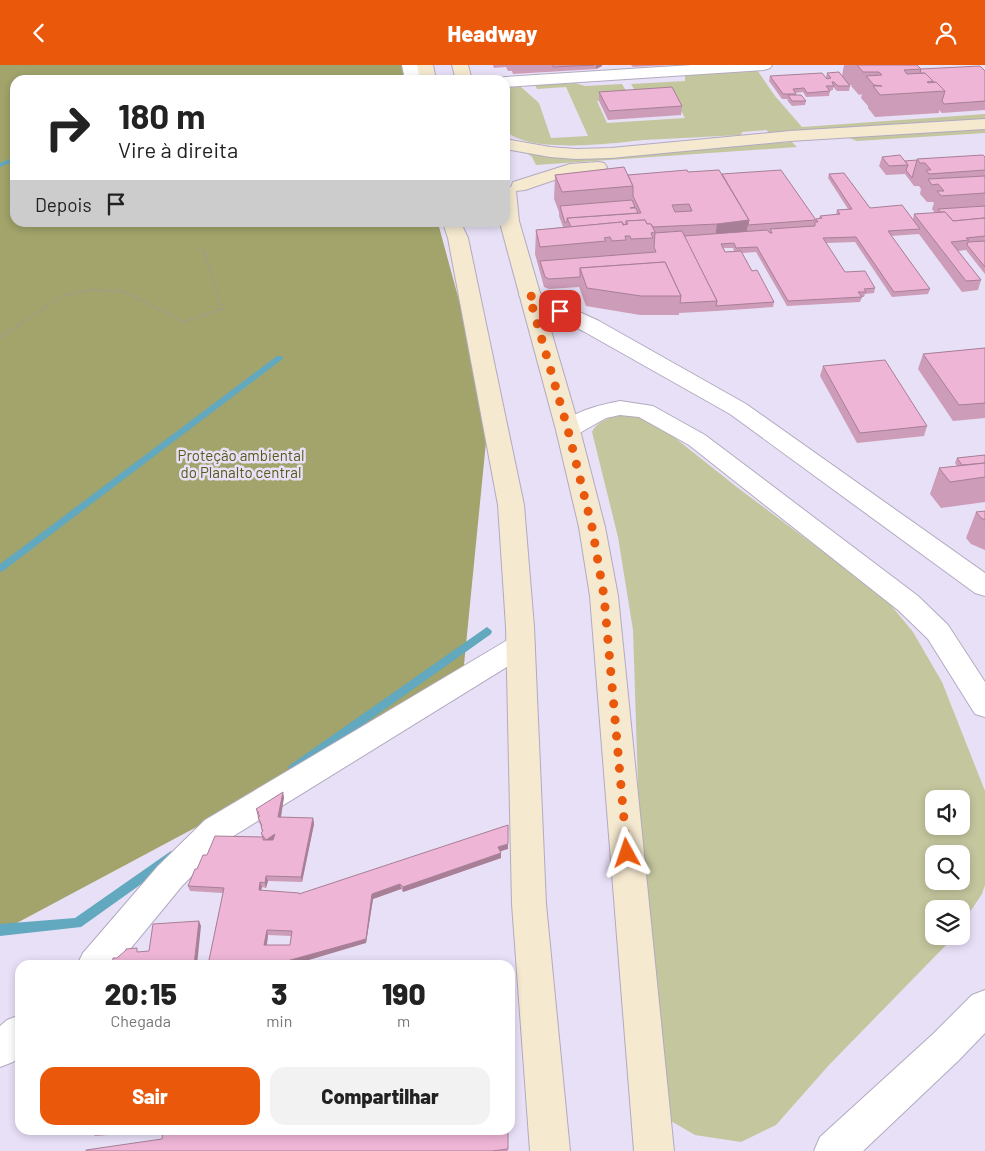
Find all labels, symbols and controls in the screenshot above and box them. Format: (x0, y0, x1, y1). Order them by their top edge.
icon: back (25, 19, 53, 47)
icon: person (932, 19, 960, 47)
text: Headway (448, 20, 537, 46)
text: 180 m (118, 94, 206, 136)
icon: right (35, 95, 100, 160)
text: Vire à direita (118, 136, 238, 162)
icon: arrive (102, 190, 130, 218)
text: Depois (35, 193, 92, 216)
pin (539, 290, 581, 332)
icon: arrive (546, 297, 574, 325)
park label: Proteção ambiental do Planalto central (178, 446, 304, 481)
map controls (925, 790, 970, 945)
button: sound (925, 790, 970, 835)
position arrow (600, 826, 652, 878)
button: search (925, 845, 970, 890)
button: layers (925, 900, 970, 945)
text: 20:15 (104, 975, 177, 1011)
text: 3 (271, 975, 288, 1011)
text: 190 (382, 975, 426, 1011)
text: Chegada (110, 1011, 171, 1030)
text: min (266, 1011, 292, 1030)
text: m (397, 1011, 410, 1030)
button: Sair (40, 1067, 260, 1125)
button: Compartilhar (270, 1067, 490, 1125)

